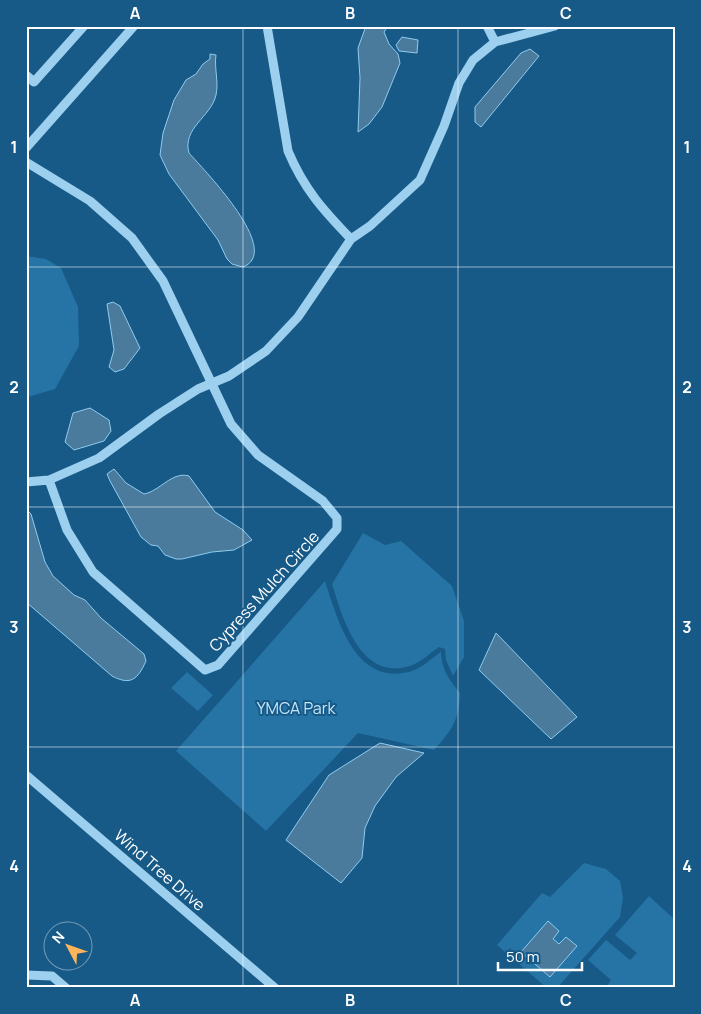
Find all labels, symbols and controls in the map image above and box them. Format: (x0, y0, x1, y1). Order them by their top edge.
text: A (130, 2, 141, 24)
text: B (345, 2, 355, 24)
text: C (560, 2, 572, 24)
text: 1 (10, 136, 18, 158)
text: 1 (683, 136, 691, 158)
text: 2 (9, 376, 19, 398)
text: 2 (682, 376, 692, 398)
street label: Cypress Mulch Circle (204, 526, 324, 656)
text: 3 (9, 616, 19, 638)
text: 3 (682, 616, 692, 638)
park label: YMCA Park (257, 697, 336, 719)
street label: Wind Tree Drive (110, 824, 210, 916)
text: 4 (9, 855, 19, 877)
text: 4 (682, 855, 692, 877)
north arrow (42, 922, 92, 972)
text: N (47, 927, 68, 947)
scale bar (498, 939, 582, 971)
text: 50 m (506, 946, 540, 967)
text: A (130, 989, 141, 1011)
text: B (345, 989, 355, 1011)
text: C (560, 989, 572, 1011)

